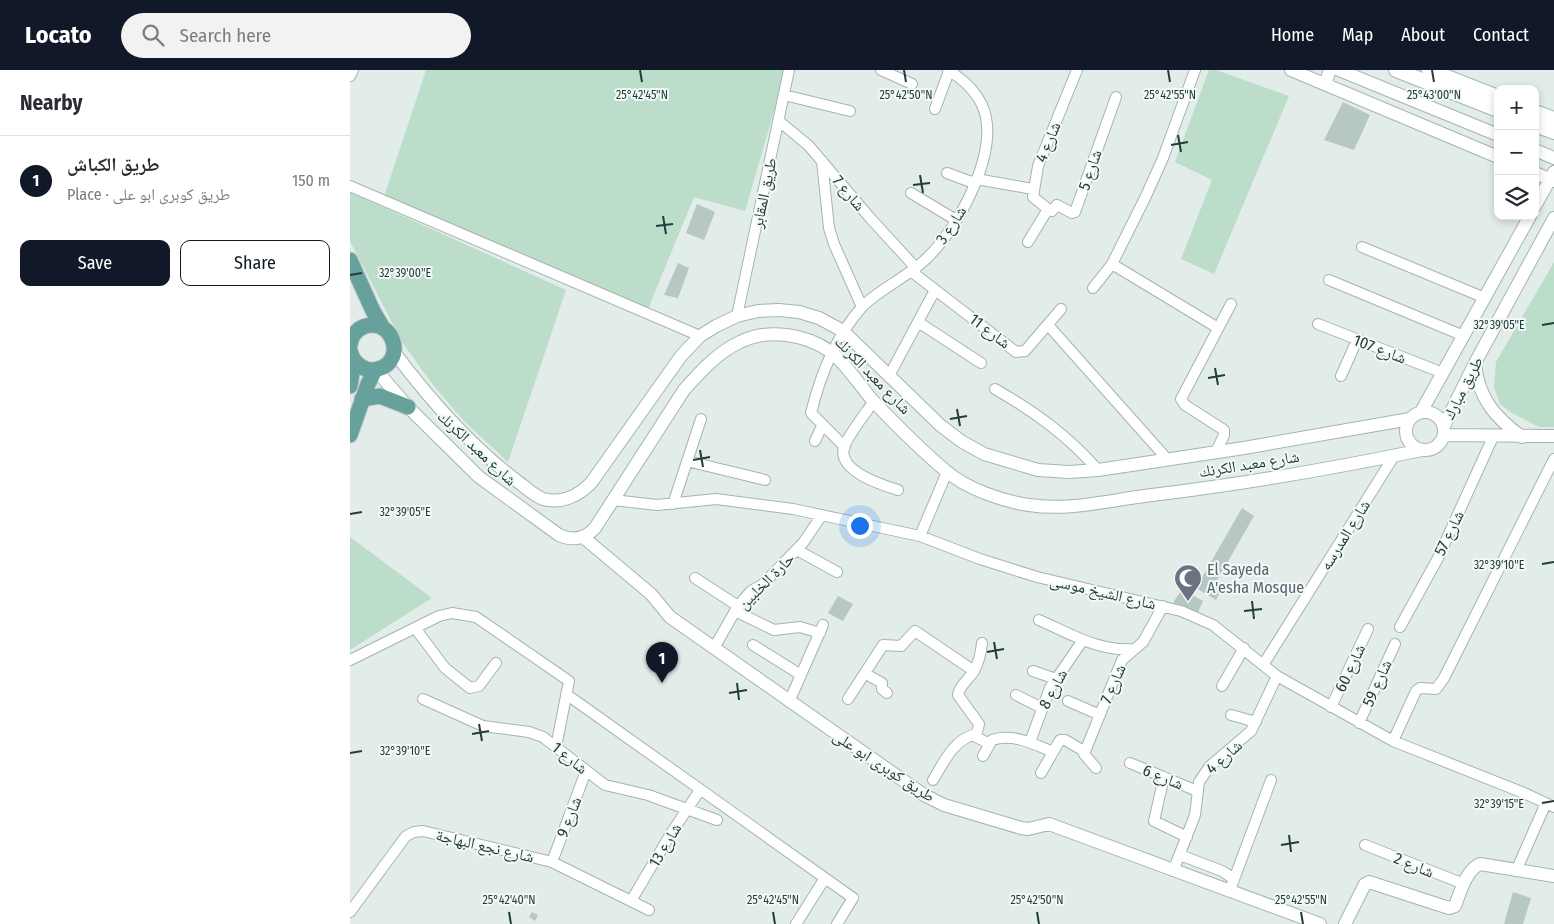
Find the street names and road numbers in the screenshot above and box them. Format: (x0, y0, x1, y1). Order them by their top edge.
street label: شارع 4 (1031, 119, 1066, 165)
street label: شارع 5 (1074, 147, 1107, 193)
street label: طريق المقابر (747, 156, 782, 231)
street label: شارع 7 (828, 171, 869, 215)
street label: شارع 3 (932, 202, 971, 248)
street label: شارع 11 (965, 309, 1014, 353)
street label: شارع 107 (1351, 330, 1409, 369)
street label: شارع معبد الكرنك (830, 332, 915, 419)
street label: طريق مبارك (1439, 354, 1488, 423)
street label: شارع معبد الكرنك (433, 407, 521, 490)
street label: شارع معبد الكرنك (1197, 447, 1301, 482)
street label: شارع المدرسه (1316, 496, 1375, 574)
street label: شارع 57 (1430, 507, 1469, 559)
street label: حارة الخلبين (734, 549, 799, 614)
street label: شارع الشيخ موسى (1048, 571, 1158, 614)
street label: شارع 60 (1331, 641, 1370, 695)
street label: شارع 59 (1358, 657, 1397, 710)
street label: شارع 7 (1096, 662, 1131, 707)
street label: شارع 8 (1035, 666, 1072, 713)
street label: طريق كوبرى ابو على (829, 726, 939, 807)
street label: شارع 4 (1202, 736, 1247, 779)
street label: شارع 1 (548, 738, 592, 779)
street label: شارع 6 (1140, 760, 1186, 795)
street label: شارع 9 (553, 794, 586, 840)
street label: شارع 13 (645, 820, 686, 871)
street label: شارع نجع البهاجة (434, 825, 536, 867)
street label: شارع 2 (1391, 848, 1437, 882)

